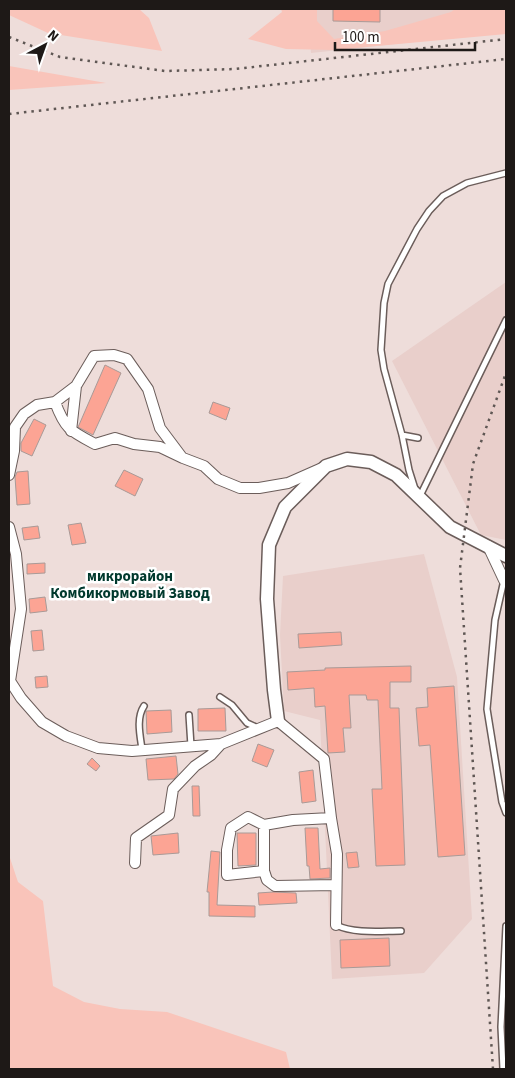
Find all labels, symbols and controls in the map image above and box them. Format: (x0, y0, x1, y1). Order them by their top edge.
north arrow (20, 20, 70, 70)
scale bar (335, 20, 475, 52)
text: N (43, 25, 63, 47)
text: 100 m (342, 27, 380, 48)
district label: микрорайон Комбикормовый Завод (50, 566, 210, 604)

